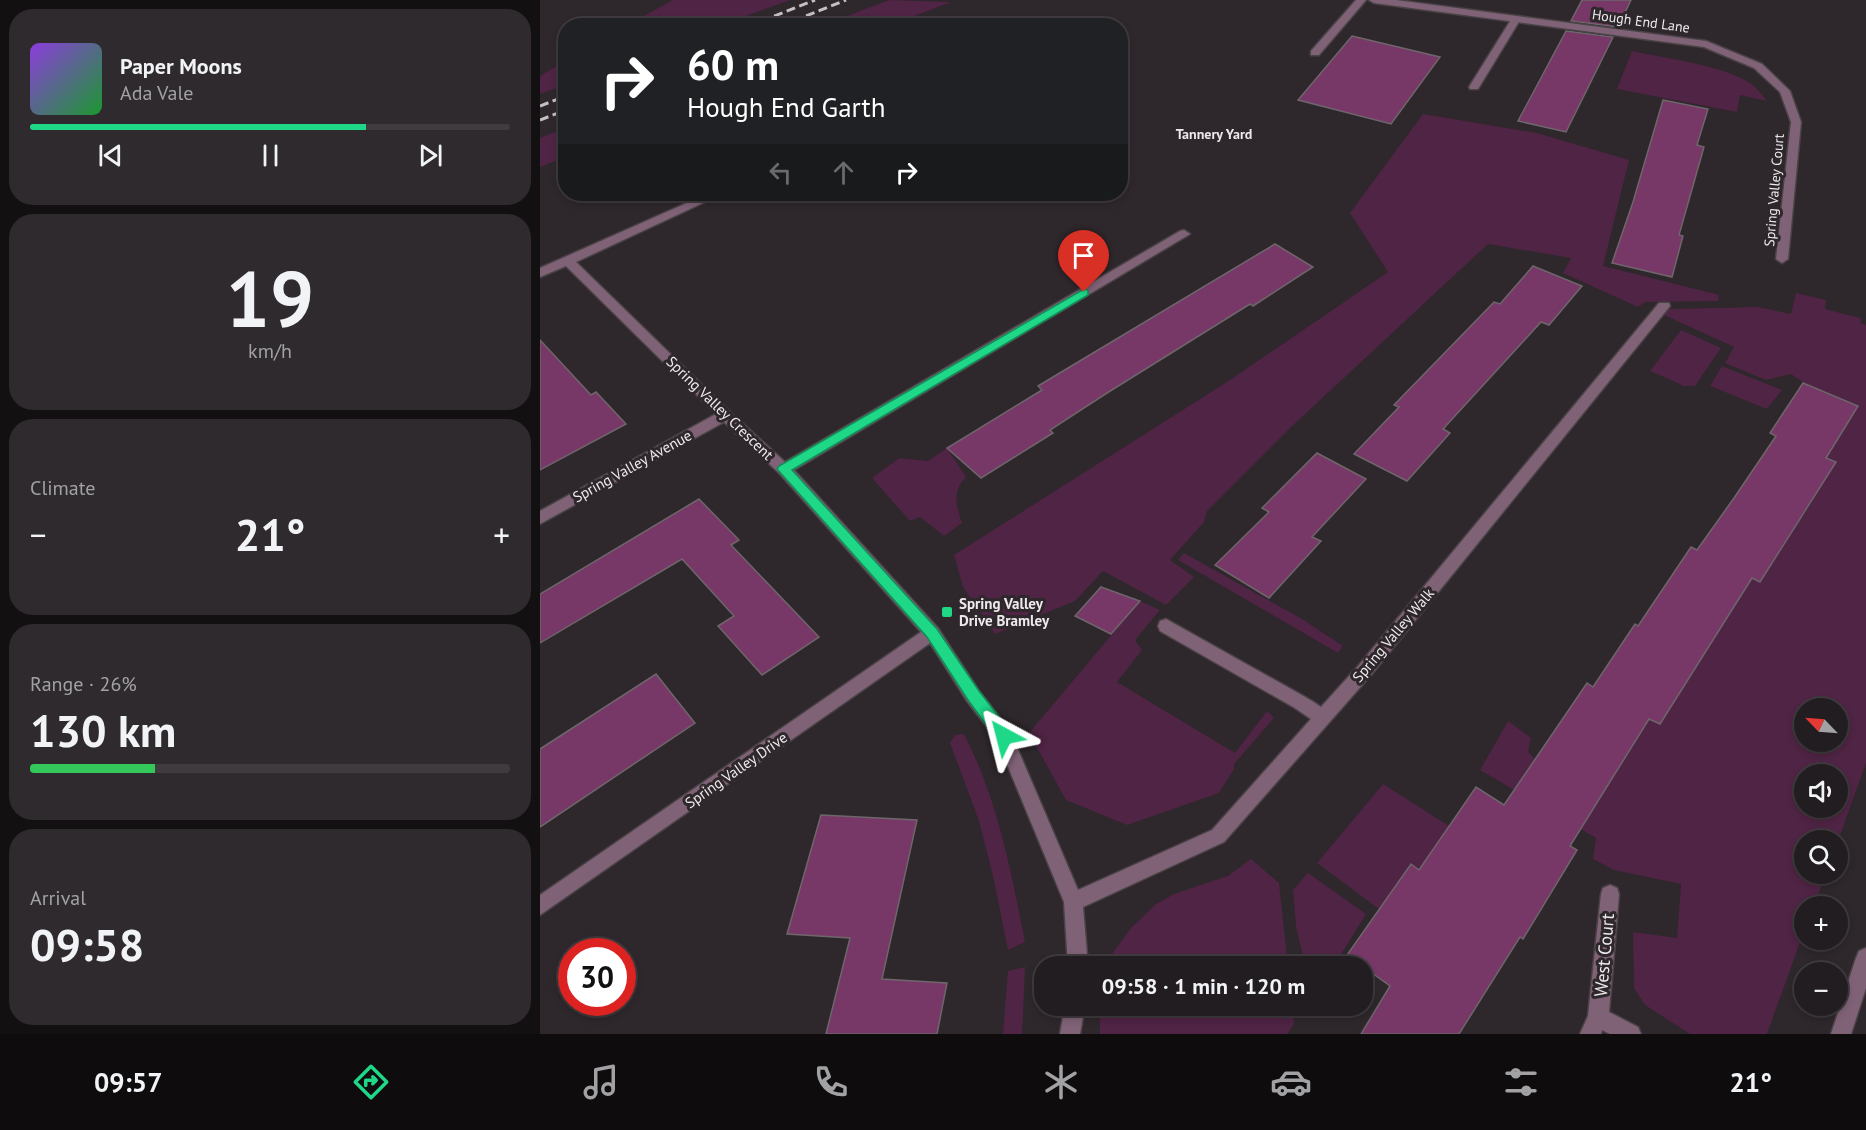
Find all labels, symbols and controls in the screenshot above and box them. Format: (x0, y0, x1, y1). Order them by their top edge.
street label: Hough End Lane (1591, 5, 1691, 37)
text: 60 m (687, 37, 779, 92)
icon: right (588, 42, 666, 120)
text: Paper Moons (120, 52, 242, 80)
text: Ada Vale (120, 80, 193, 106)
text: Hough End Garth (687, 90, 885, 124)
district label: Tannery Yard (1176, 125, 1252, 143)
street label: Spring Valley Court (1760, 132, 1788, 247)
icon: previous (94, 139, 127, 172)
icon: pause (254, 139, 287, 172)
icon: next (414, 139, 447, 172)
icon: left (764, 156, 797, 189)
icon: ahead (827, 156, 860, 189)
icon: right (890, 156, 923, 189)
pin (1058, 230, 1109, 292)
icon: arrive (1067, 239, 1100, 272)
text: 19 (226, 248, 314, 349)
text: km/h (248, 338, 292, 364)
street label: Spring Valley Crescent (663, 352, 777, 464)
street label: Spring Valley Avenue (569, 425, 695, 507)
text: Climate (30, 475, 96, 501)
text: 21° (235, 505, 305, 563)
text: − (30, 513, 47, 556)
text: + (493, 513, 510, 556)
street label: Spring Valley Walk (1348, 583, 1438, 686)
place label: Spring Valley Drive Bramley (959, 594, 1050, 630)
marker: Spring Valley Drive Bramley (940, 605, 954, 619)
text: Range · 26% (30, 671, 137, 697)
north arrow (1794, 698, 1848, 752)
map controls (1794, 698, 1848, 1016)
text: 130 km (30, 701, 176, 759)
position arrow (972, 704, 1036, 768)
street label: Spring Valley Drive (681, 728, 791, 812)
button: sound (1794, 764, 1848, 818)
button: search (1794, 830, 1848, 884)
text: Arrival (30, 885, 86, 911)
button: + (1794, 896, 1848, 950)
street label: West Court (1589, 912, 1619, 998)
text: 09:58 (30, 915, 144, 973)
speed limit sign: 30 (558, 938, 636, 1016)
button: − (1794, 962, 1848, 1016)
text: 09:58 · 1 min · 120 m (1102, 972, 1305, 1000)
icon: directions (350, 1061, 392, 1103)
icon: music (580, 1061, 622, 1103)
icon: phone (810, 1061, 852, 1103)
icon: climate (1040, 1061, 1082, 1103)
icon: car (1270, 1061, 1312, 1103)
icon: filters (1500, 1061, 1542, 1103)
text: 09:57 (94, 1065, 162, 1099)
text: 21° (1730, 1065, 1772, 1099)

